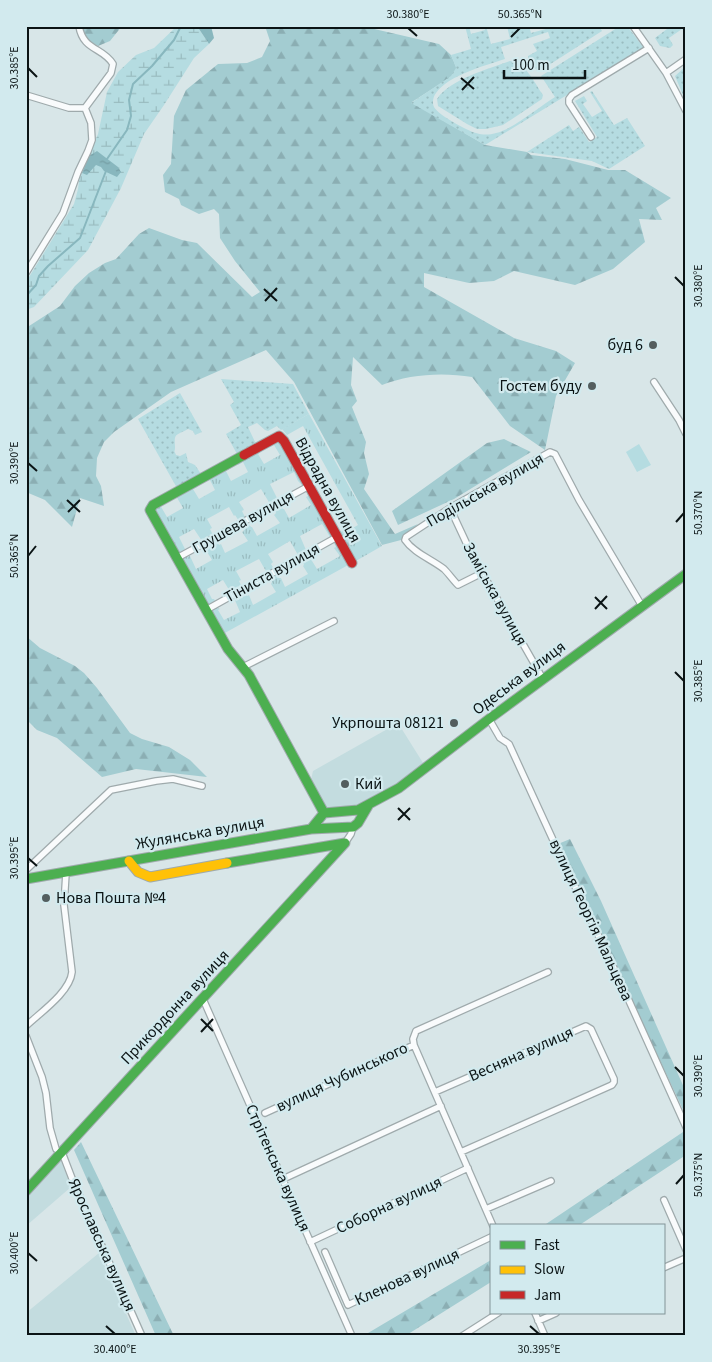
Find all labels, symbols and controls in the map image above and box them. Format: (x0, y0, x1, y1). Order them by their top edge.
text: 30.380°E (386, 6, 430, 23)
text: 50.365°N (498, 6, 542, 23)
text: 30.385°E (6, 46, 23, 90)
scale bar (504, 48, 586, 80)
text: 100 m (512, 55, 550, 76)
text: 30.380°E (690, 264, 707, 308)
place label: буд 6 (607, 334, 643, 356)
marker: буд 6 (647, 339, 659, 351)
place label: Гостем буду (500, 375, 583, 397)
marker: Гостем буду (586, 380, 598, 392)
street label: Відрадна вулиця (290, 433, 366, 547)
text: 30.390°E (6, 441, 23, 485)
street label: Подільська вулиця (422, 447, 548, 533)
street label: Грушева вулиця (188, 485, 298, 559)
text: 50.370°N (690, 491, 707, 535)
text: 50.365°N (6, 534, 23, 578)
street label: Тіниста вулиця (220, 538, 324, 608)
street label: Заміська вулиця (457, 538, 533, 650)
street label: Одеська вулиця (468, 636, 570, 720)
text: 30.385°E (690, 659, 707, 703)
place label: Укрпошта 08121 (332, 712, 444, 734)
marker: Укрпошта 08121 (448, 717, 460, 729)
place label: Кий (355, 773, 382, 795)
marker: Кий (339, 778, 351, 790)
street label: Жулянська вулиця (134, 811, 266, 855)
text: 30.395°E (6, 836, 23, 880)
street label: вулиця Георгія Мальцева (544, 836, 638, 1004)
place label: Нова Пошта №4 (56, 887, 166, 909)
marker: Нова Пошта №4 (40, 892, 52, 904)
street label: Прикордонна вулиця (116, 945, 234, 1069)
street label: Весняна вулиця (465, 1021, 577, 1087)
street label: вулиця Чубинського (272, 1037, 412, 1117)
text: 30.390°E (690, 1054, 707, 1098)
street label: Стрітенська вулиця (240, 1101, 316, 1235)
text: 50.375°N (690, 1153, 707, 1197)
street label: Соборна вулиця (332, 1171, 446, 1239)
street label: Ярославська вулиця (63, 1175, 141, 1315)
legend (490, 1224, 664, 1314)
text: 30.400°E (6, 1231, 23, 1275)
text: Fast (534, 1235, 560, 1256)
street label: Кленова вулиця (351, 1243, 463, 1311)
text: Slow (534, 1259, 565, 1280)
text: Jam (534, 1285, 561, 1306)
text: 30.400°E (93, 1341, 137, 1358)
text: 30.395°E (517, 1341, 561, 1358)

